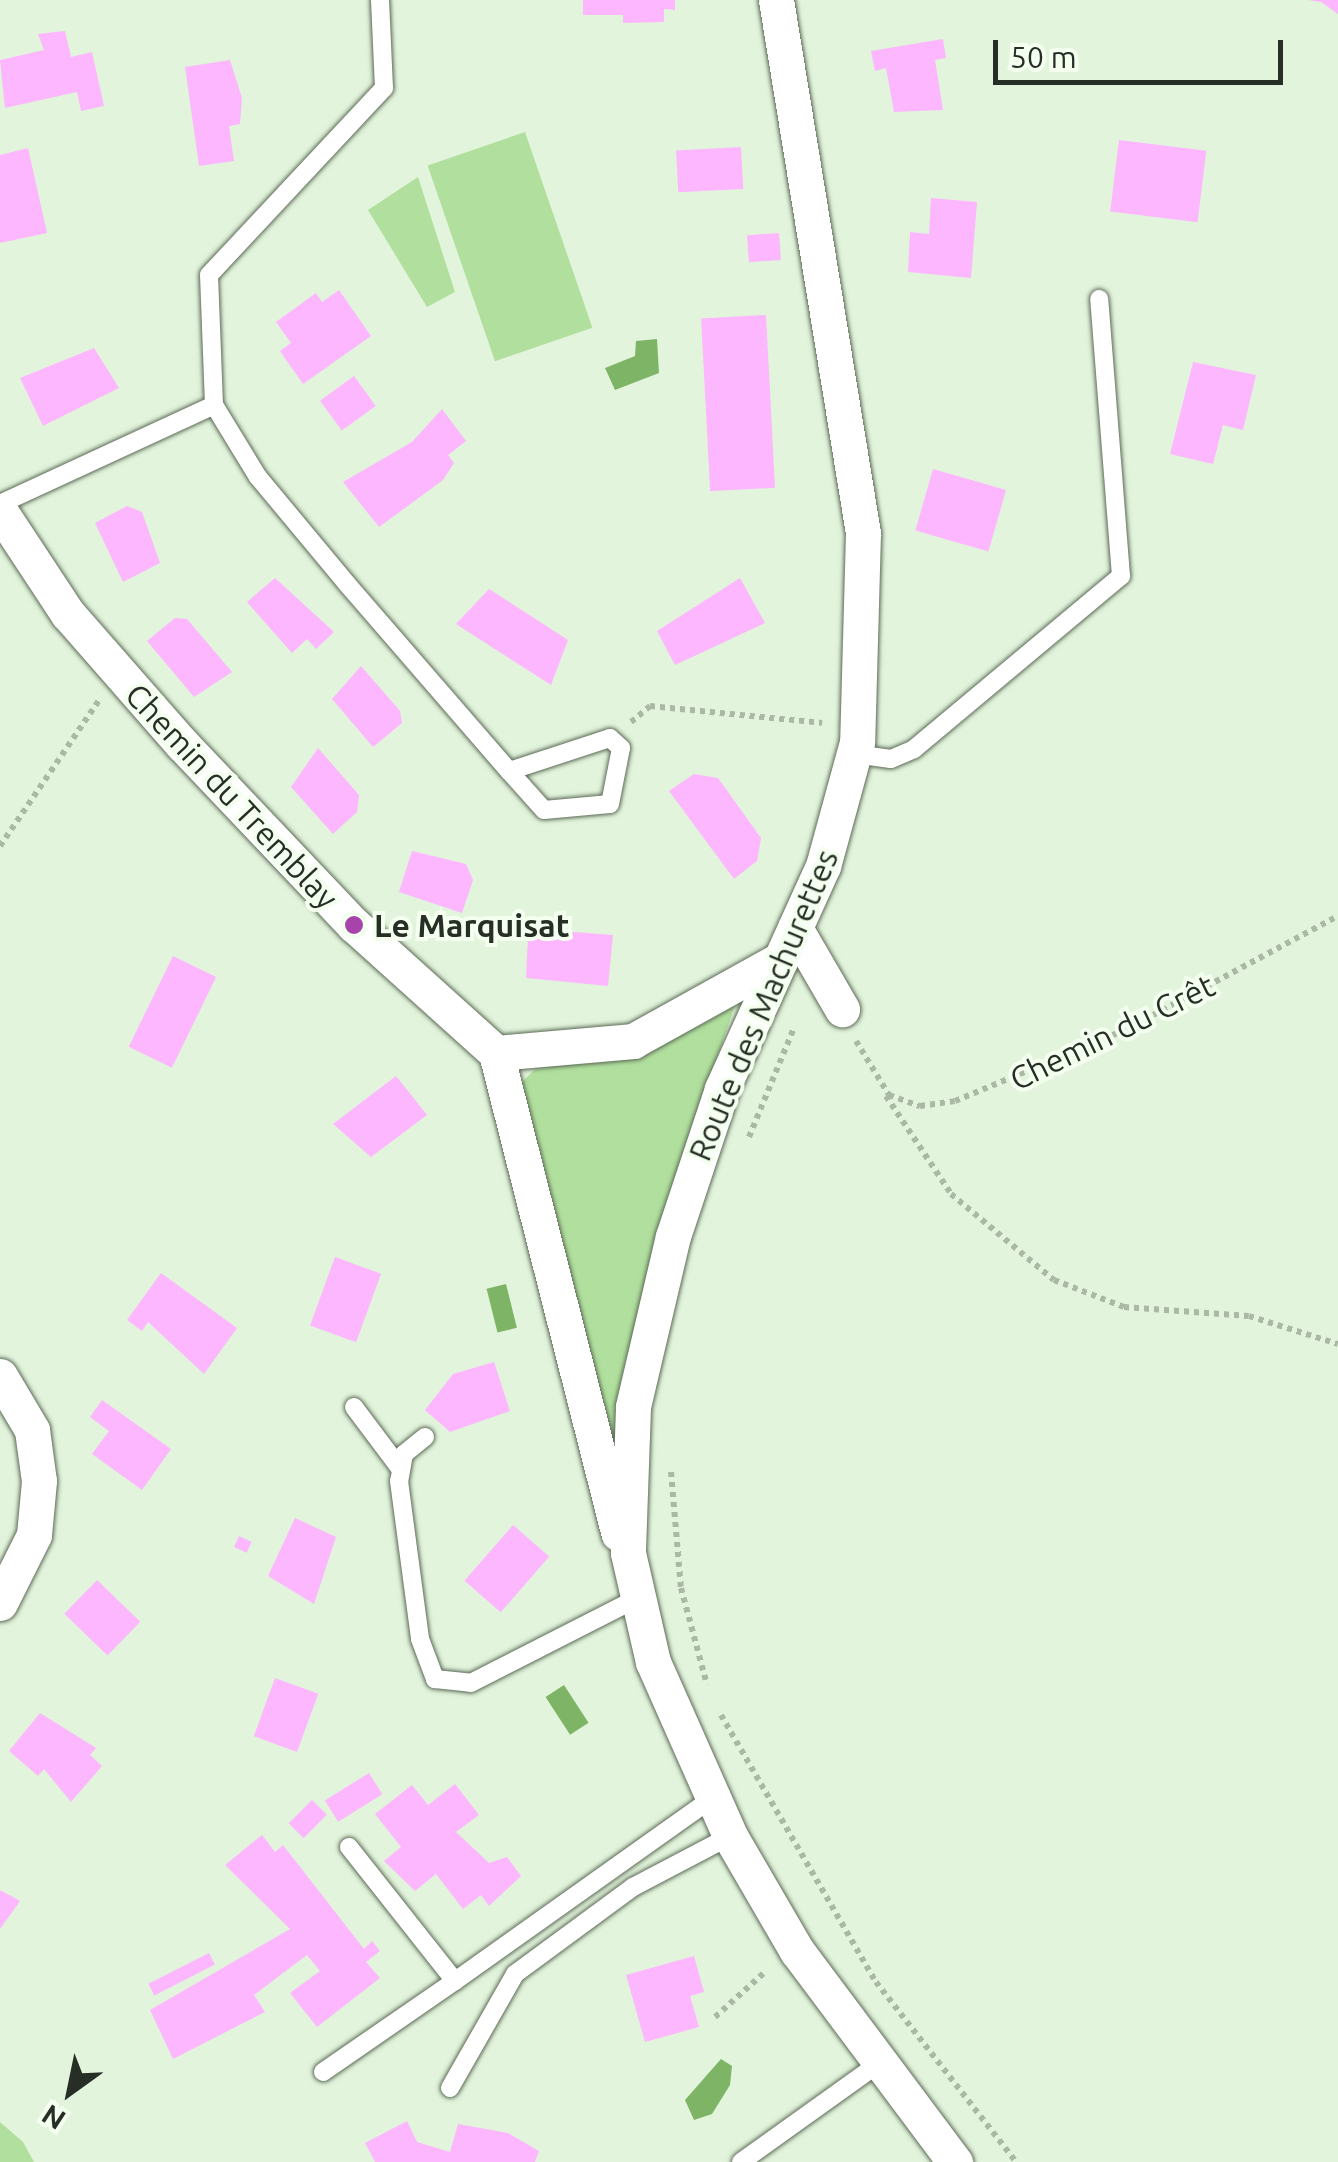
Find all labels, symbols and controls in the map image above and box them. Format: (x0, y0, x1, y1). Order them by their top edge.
scale bar (998, 20, 1288, 82)
text: 50 m (1010, 40, 1077, 74)
street label: Chemin du Tremblay (118, 675, 346, 917)
street label: Route des Machurettes (680, 844, 846, 1166)
place label: Le Marquisat (374, 906, 569, 944)
marker: Le Marquisat (343, 914, 365, 936)
street label: Chemin du Crêt (1003, 966, 1221, 1098)
north arrow (20, 2042, 120, 2142)
text: N (36, 2099, 71, 2136)

